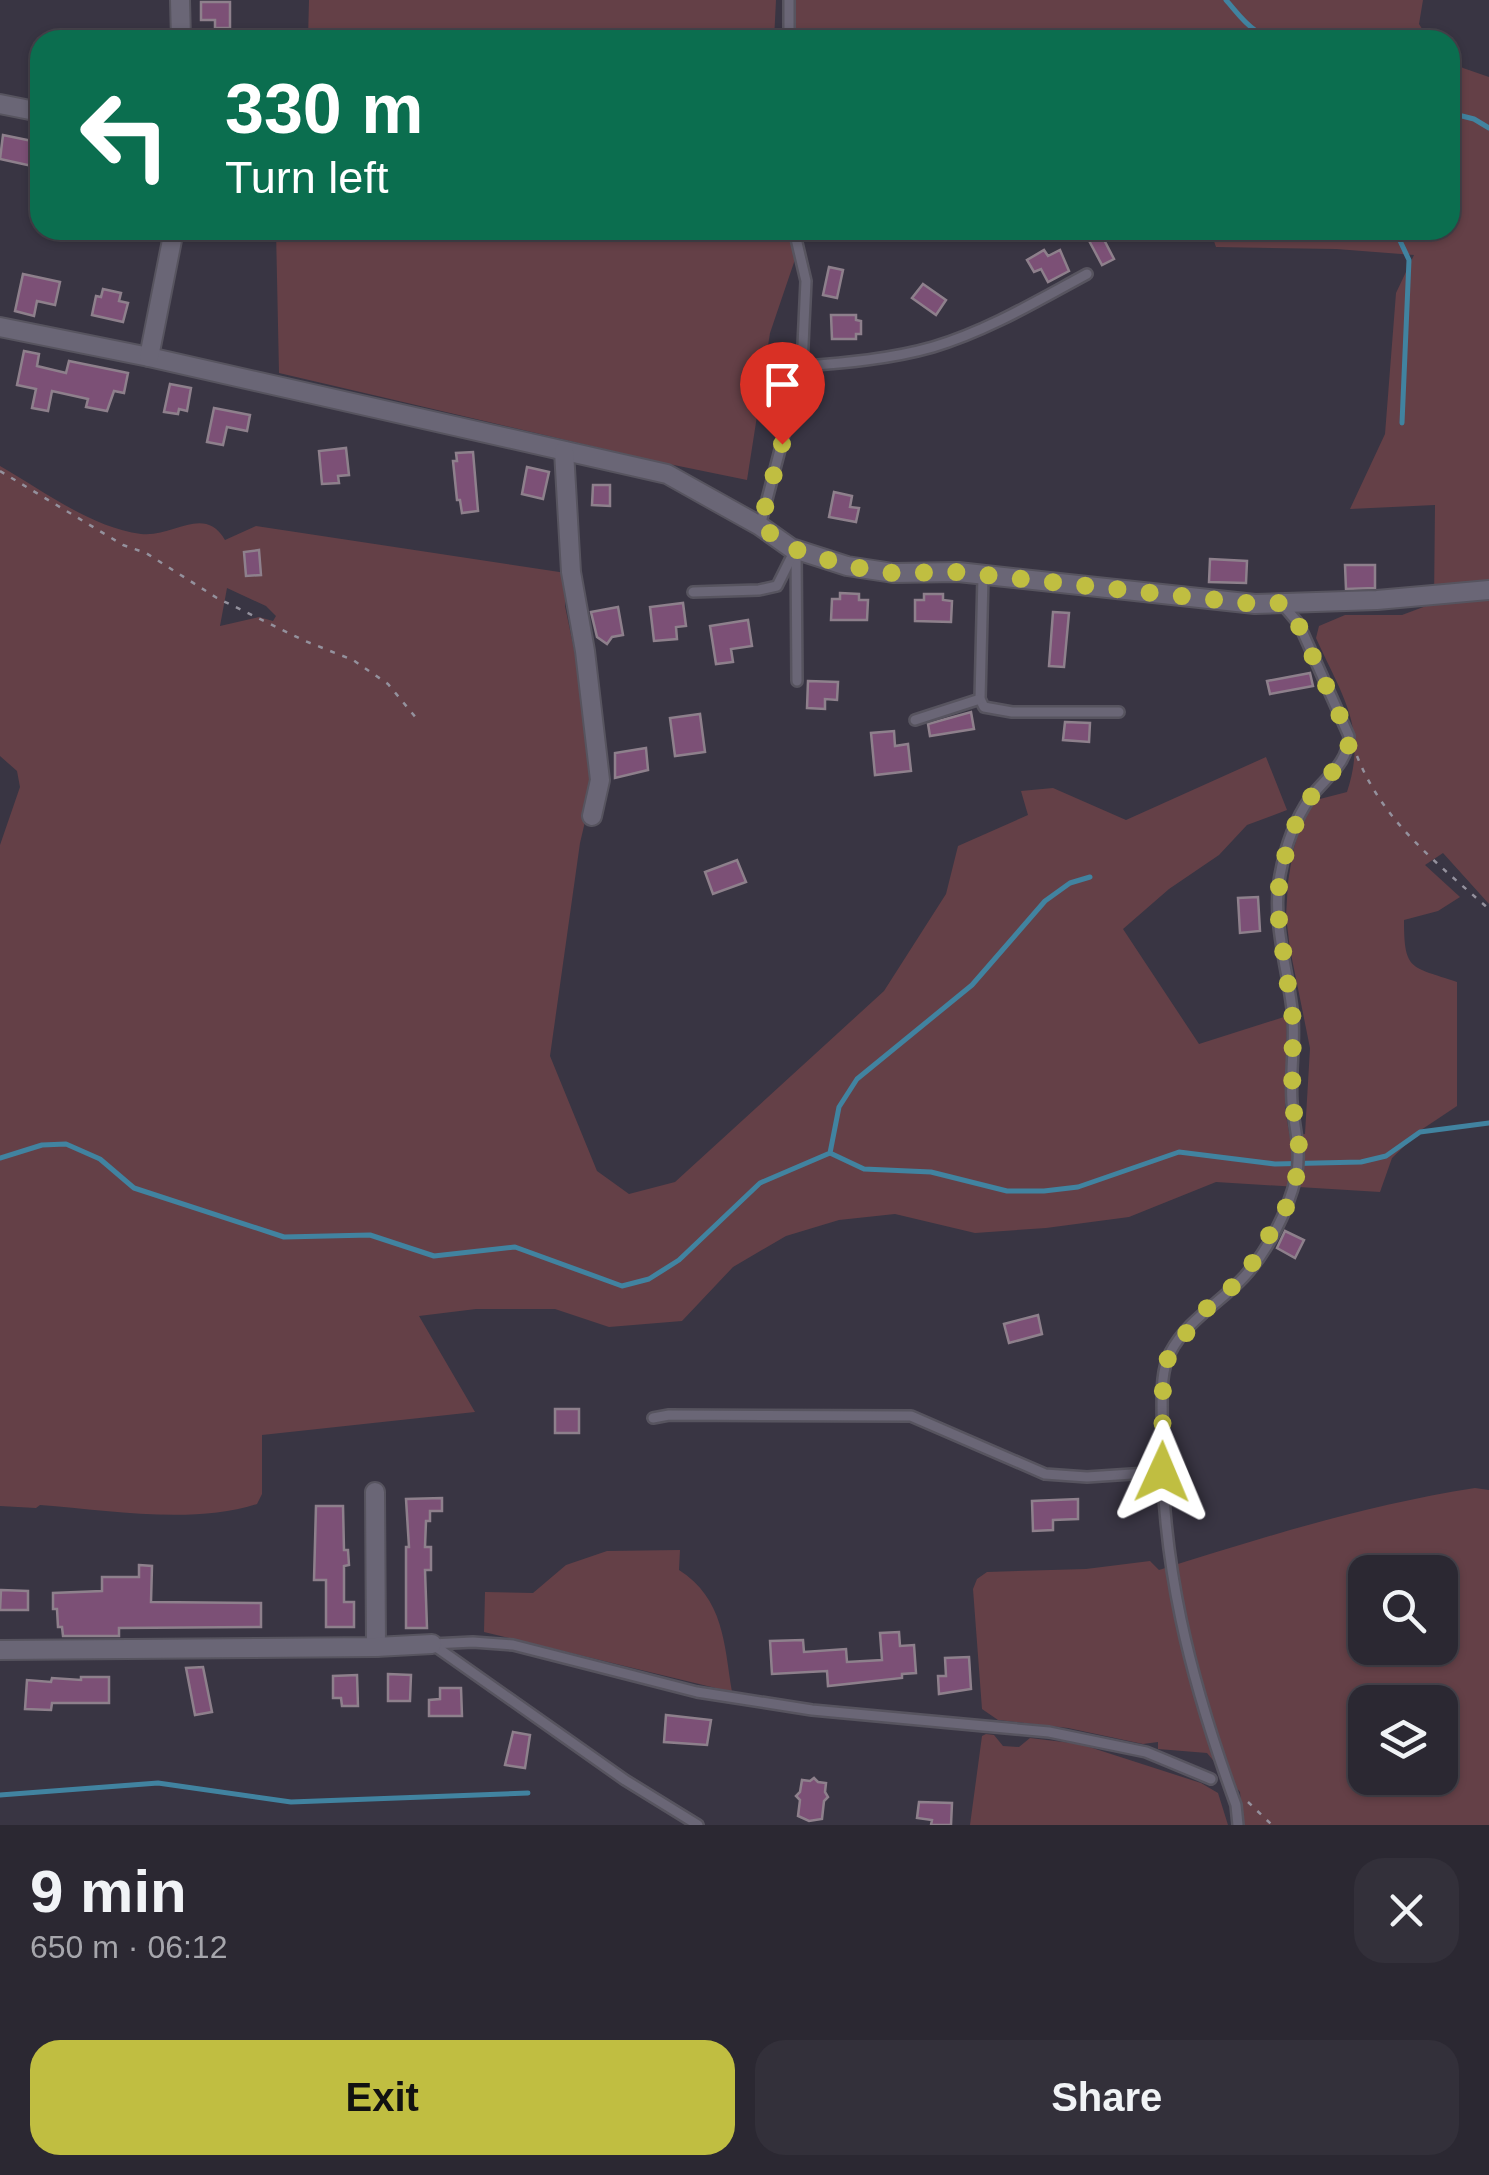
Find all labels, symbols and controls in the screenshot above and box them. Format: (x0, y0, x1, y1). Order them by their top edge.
icon: left (60, 70, 190, 200)
text: 330 m (225, 70, 423, 148)
text: Turn left (225, 152, 388, 203)
pin (740, 342, 825, 445)
icon: arrive (755, 357, 810, 412)
position arrow (1110, 1420, 1214, 1524)
map controls (1348, 1555, 1458, 1795)
button: search (1348, 1555, 1458, 1665)
button: layers (1348, 1685, 1458, 1795)
text: 9 min (30, 1858, 187, 1925)
button: close (1354, 1858, 1459, 1963)
text: 650 m · 06:12 (30, 1929, 227, 1965)
button: Exit (30, 2040, 735, 2155)
button: Share (755, 2040, 1459, 2155)

